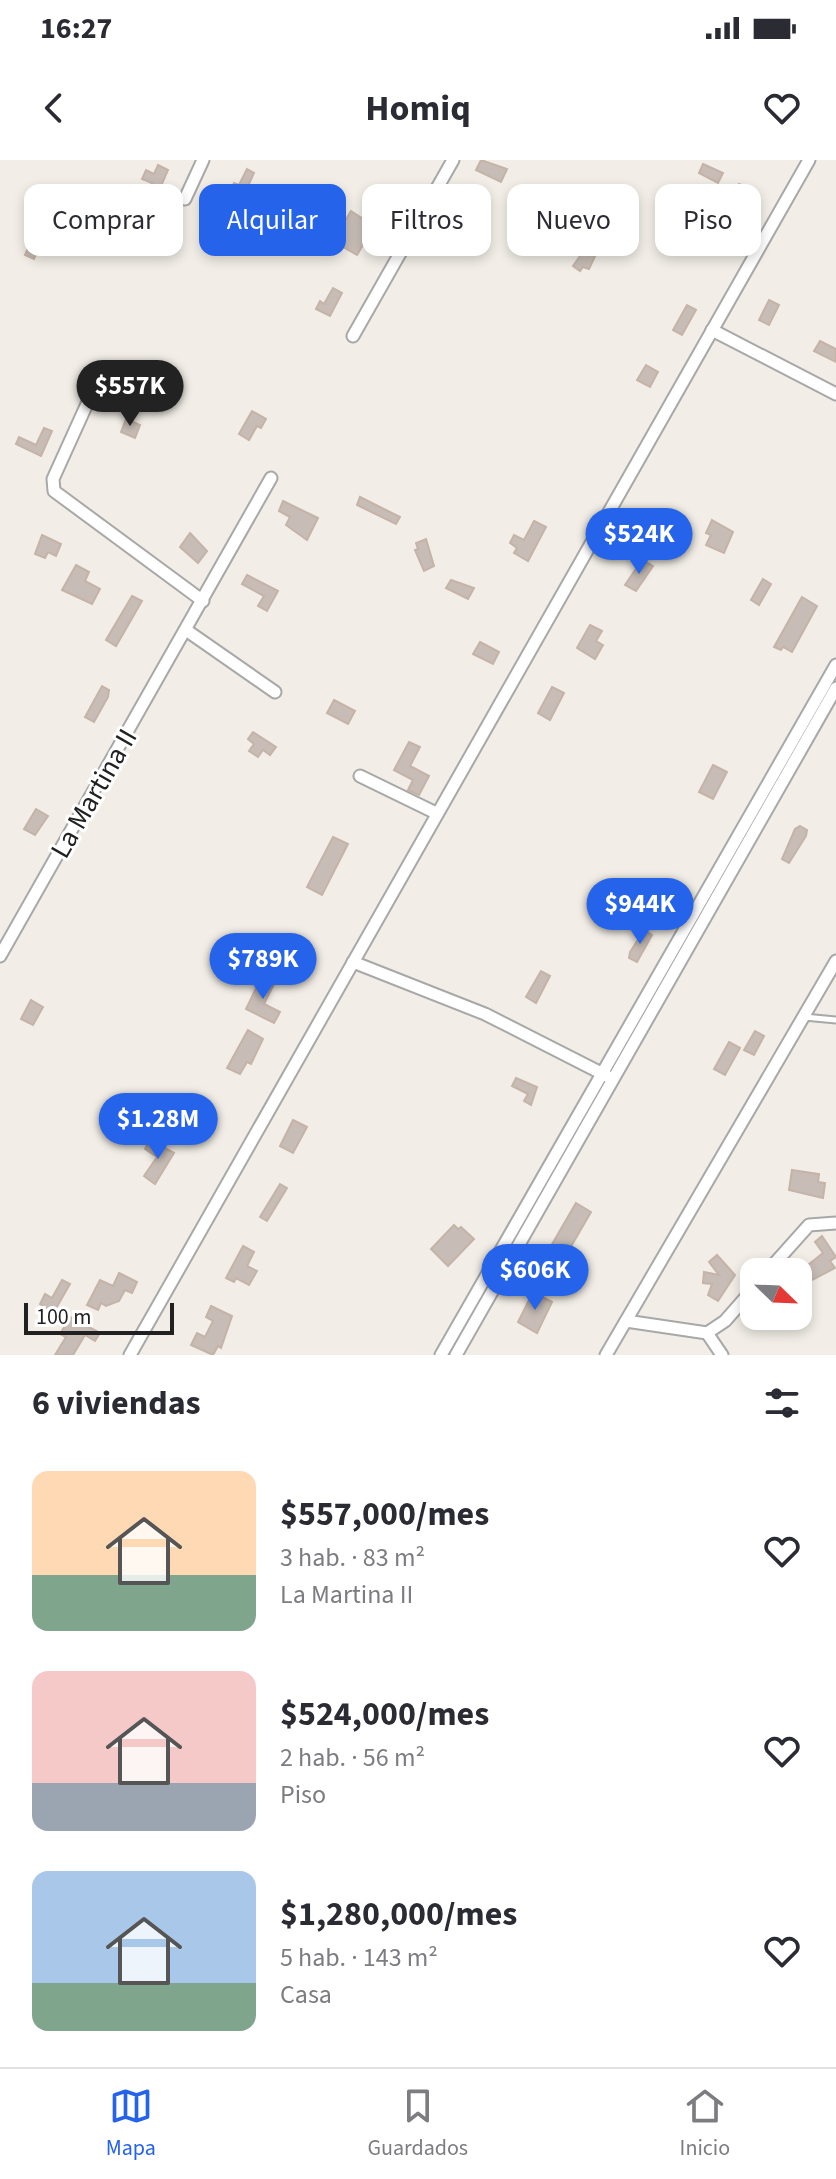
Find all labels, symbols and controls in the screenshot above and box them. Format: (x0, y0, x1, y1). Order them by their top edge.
text: 16:27 (40, 7, 112, 50)
text: Homiq (365, 83, 471, 134)
icon: back (32, 86, 76, 130)
icon: heart (760, 86, 804, 130)
chip: Comprar (24, 184, 183, 256)
chip: Alquilar (199, 184, 346, 256)
chip: Filtros (362, 184, 491, 256)
chip: Nuevo (507, 184, 639, 256)
chip: Piso (655, 184, 761, 256)
pin: $557K (74, 360, 186, 428)
text: $557K (95, 367, 165, 404)
pin: $524K (583, 508, 695, 576)
text: $524K (604, 515, 674, 552)
street label: La Martina II (41, 721, 147, 866)
pin: $944K (584, 878, 696, 946)
text: $944K (605, 885, 675, 922)
pin: $789K (207, 933, 319, 1001)
text: $789K (228, 940, 298, 977)
pin: $1.28M (93, 1093, 223, 1161)
text: $1.28M (117, 1100, 199, 1137)
pin: $606K (479, 1244, 591, 1312)
text: $606K (500, 1251, 570, 1288)
north arrow (740, 1258, 812, 1330)
map controls (740, 1258, 812, 1330)
scale bar (24, 1299, 174, 1335)
text: 100 m (36, 1301, 91, 1333)
text: 6 viviendas (32, 1379, 201, 1428)
icon: filters (760, 1381, 804, 1425)
text: $557,000/mes (280, 1490, 489, 1539)
icon: home (96, 1503, 192, 1599)
icon: heart (760, 1529, 804, 1573)
text: 3 hab. · 83 m² (280, 1539, 425, 1576)
text: La Martina II (280, 1576, 413, 1613)
text: $524,000/mes (280, 1690, 489, 1739)
icon: home (96, 1703, 192, 1799)
icon: heart (760, 1729, 804, 1773)
text: 2 hab. · 56 m² (280, 1739, 425, 1776)
text: Piso (280, 1776, 326, 1813)
text: $1,280,000/mes (280, 1890, 517, 1939)
icon: home (96, 1903, 192, 1999)
icon: heart (760, 1929, 804, 1973)
text: 5 hab. · 143 m² (280, 1939, 438, 1976)
text: Casa (280, 1976, 332, 2013)
tab: Mapa (106, 2084, 156, 2164)
tab: Guardados (367, 2084, 468, 2164)
tab: Inicio (680, 2084, 730, 2164)

